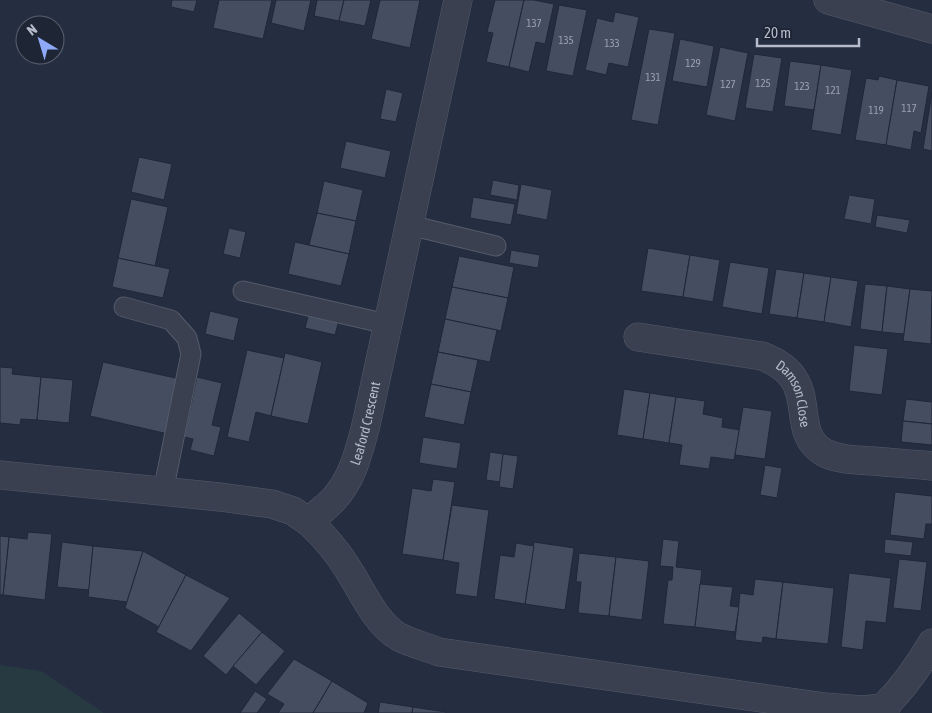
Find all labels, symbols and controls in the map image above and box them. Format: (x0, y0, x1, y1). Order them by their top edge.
north arrow (15, 15, 65, 65)
scale bar (757, 15, 860, 47)
house number: 137 (526, 17, 542, 29)
text: N (24, 21, 40, 39)
text: 20 m (764, 24, 791, 41)
house number: 135 (558, 34, 574, 46)
house number: 133 (604, 37, 620, 49)
house number: 129 (685, 57, 701, 69)
house number: 131 (645, 71, 661, 83)
house number: 125 (755, 77, 771, 89)
house number: 127 (720, 78, 736, 90)
house number: 123 (794, 80, 810, 92)
house number: 121 (825, 84, 841, 96)
house number: 117 (901, 102, 917, 114)
house number: 119 (868, 104, 884, 116)
street label: Damson Close (773, 357, 814, 429)
street label: Leaford Crescent (347, 380, 383, 467)

